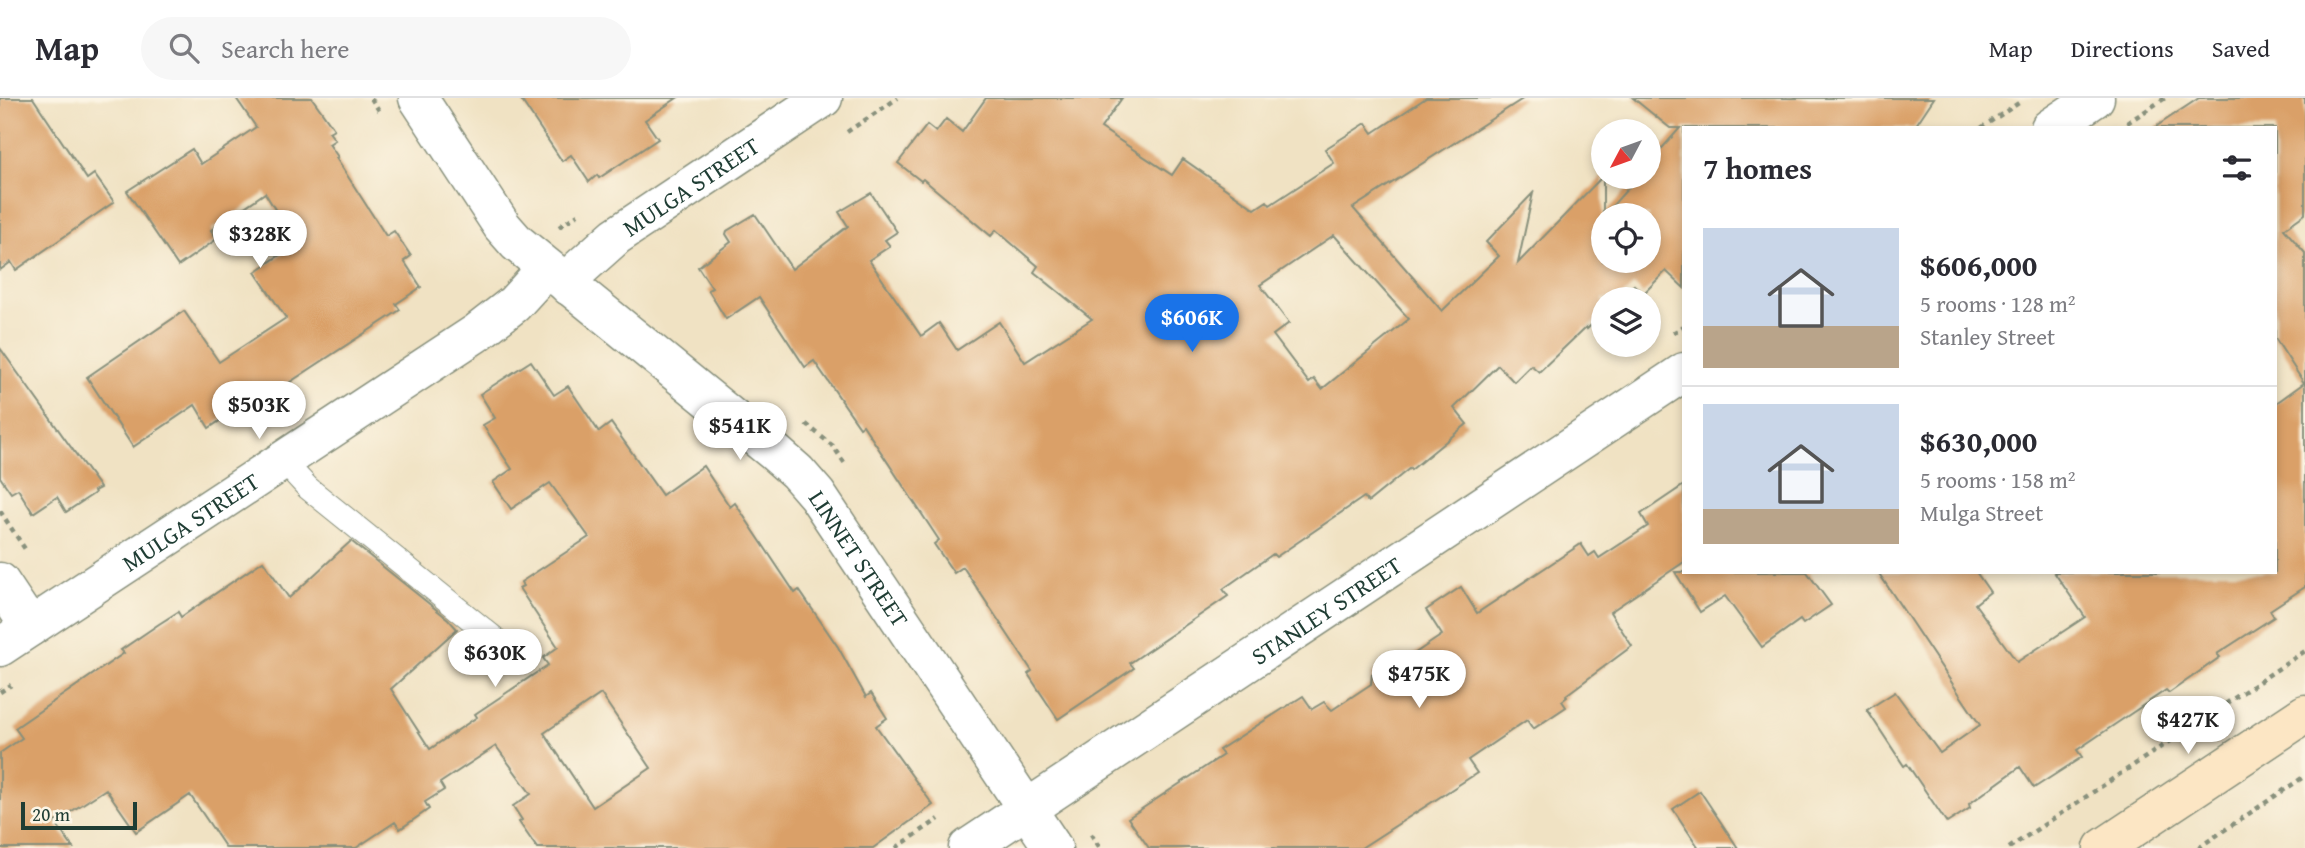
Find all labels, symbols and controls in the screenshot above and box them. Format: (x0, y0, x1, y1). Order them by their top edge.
search box (141, 17, 631, 80)
text: Map (35, 24, 99, 72)
icon: search (165, 29, 203, 67)
text: Search here (221, 29, 349, 68)
text: Map (1989, 31, 2033, 66)
text: Directions (2071, 31, 2174, 66)
text: Saved (2212, 31, 2270, 66)
north arrow (1591, 119, 1661, 189)
map controls (1591, 119, 1661, 357)
street label: MULGA STREET (615, 128, 766, 245)
text: 7 homes (1703, 146, 1812, 190)
icon: filters (2218, 149, 2256, 187)
button: locate (1591, 203, 1661, 273)
pin: $328K (211, 211, 309, 270)
text: $328K (229, 216, 291, 249)
text: $606,000 (1920, 243, 2037, 287)
icon: home (1759, 256, 1843, 340)
button: layers (1591, 287, 1661, 357)
text: 5 rooms · 128 m² (1920, 287, 2075, 320)
pin: $606K (1143, 294, 1241, 354)
text: $606K (1161, 300, 1223, 333)
text: Stanley Street (1920, 320, 2055, 353)
pin: $503K (210, 382, 308, 441)
text: $503K (228, 387, 290, 420)
pin: $541K (691, 402, 789, 462)
text: $541K (709, 408, 771, 441)
text: $630,000 (1920, 419, 2037, 463)
icon: home (1759, 432, 1843, 516)
street label: MULGA STREET (115, 463, 266, 580)
text: 5 rooms · 158 m² (1920, 463, 2075, 496)
street label: LINNET STREET (801, 483, 918, 634)
text: Mulga Street (1920, 496, 2043, 529)
street label: STANLEY STREET (1244, 547, 1408, 673)
pin: $630K (446, 630, 544, 689)
text: $630K (464, 635, 526, 668)
pin: $475K (1370, 650, 1468, 710)
text: $475K (1388, 656, 1450, 689)
pin: $427K (2139, 696, 2237, 756)
text: $427K (2157, 702, 2219, 735)
scale bar (21, 799, 136, 831)
text: 20 m (32, 800, 70, 828)

